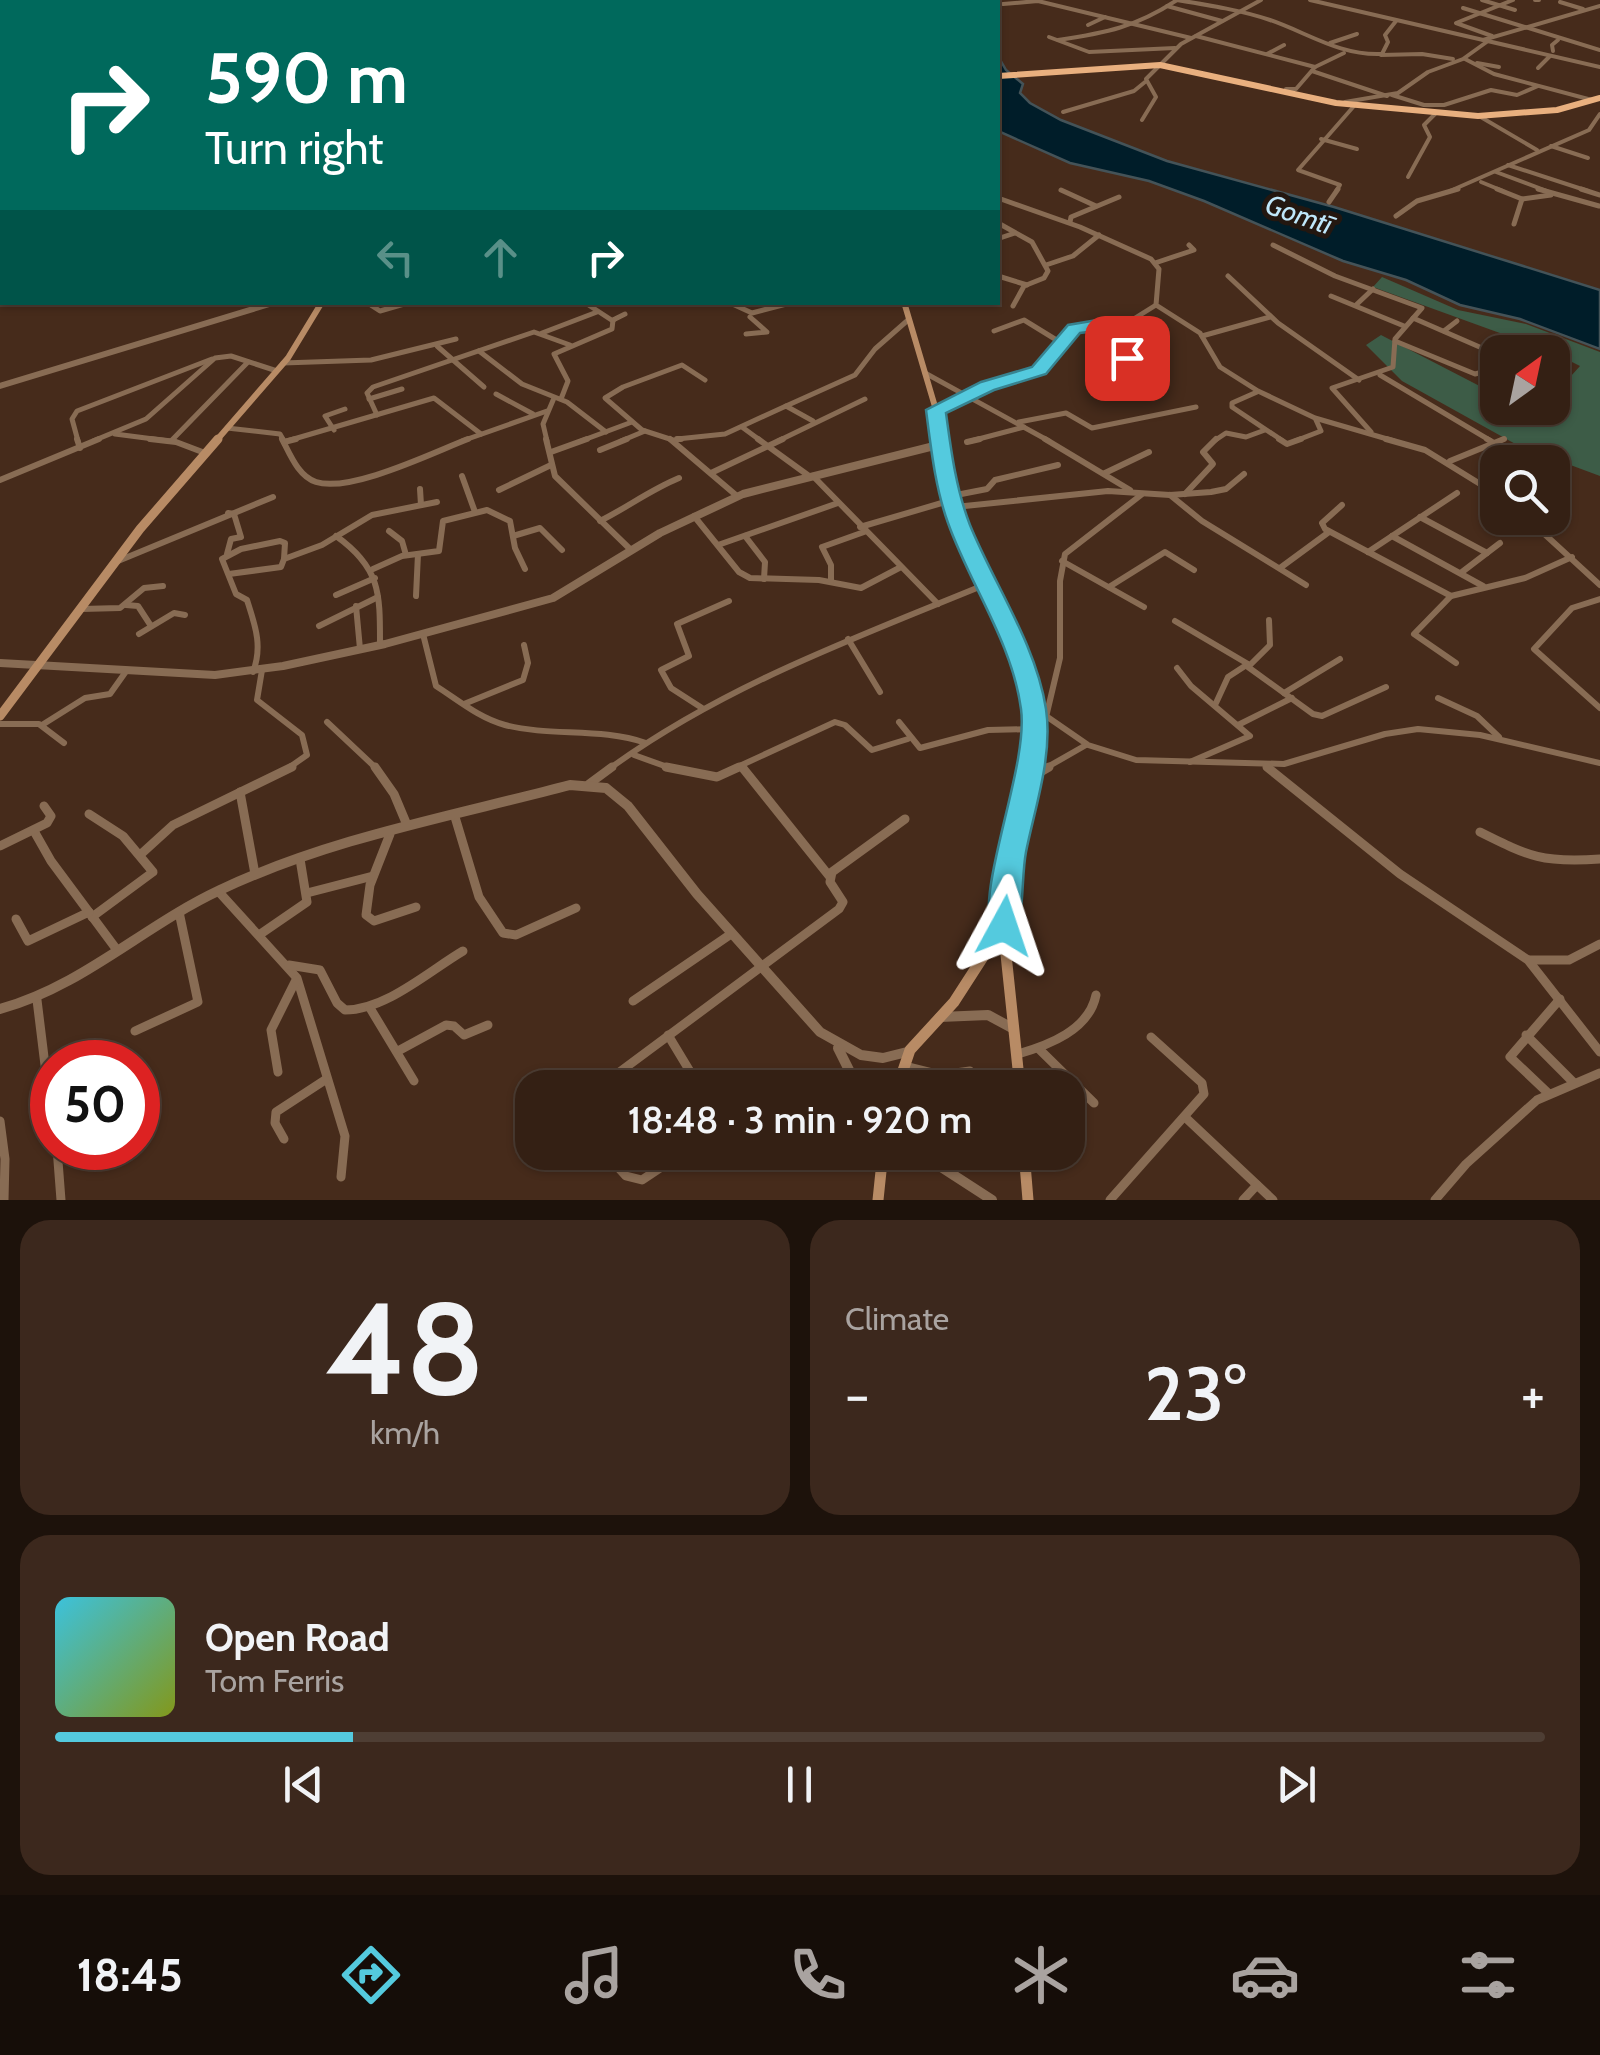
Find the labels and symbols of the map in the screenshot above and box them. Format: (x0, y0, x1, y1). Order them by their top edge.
water label: Gomtī (1261, 187, 1341, 243)
pin (1085, 316, 1170, 401)
north arrow (1480, 335, 1570, 425)
position arrow (952, 874, 1056, 978)
speed limit sign: 50 (30, 1040, 160, 1170)

